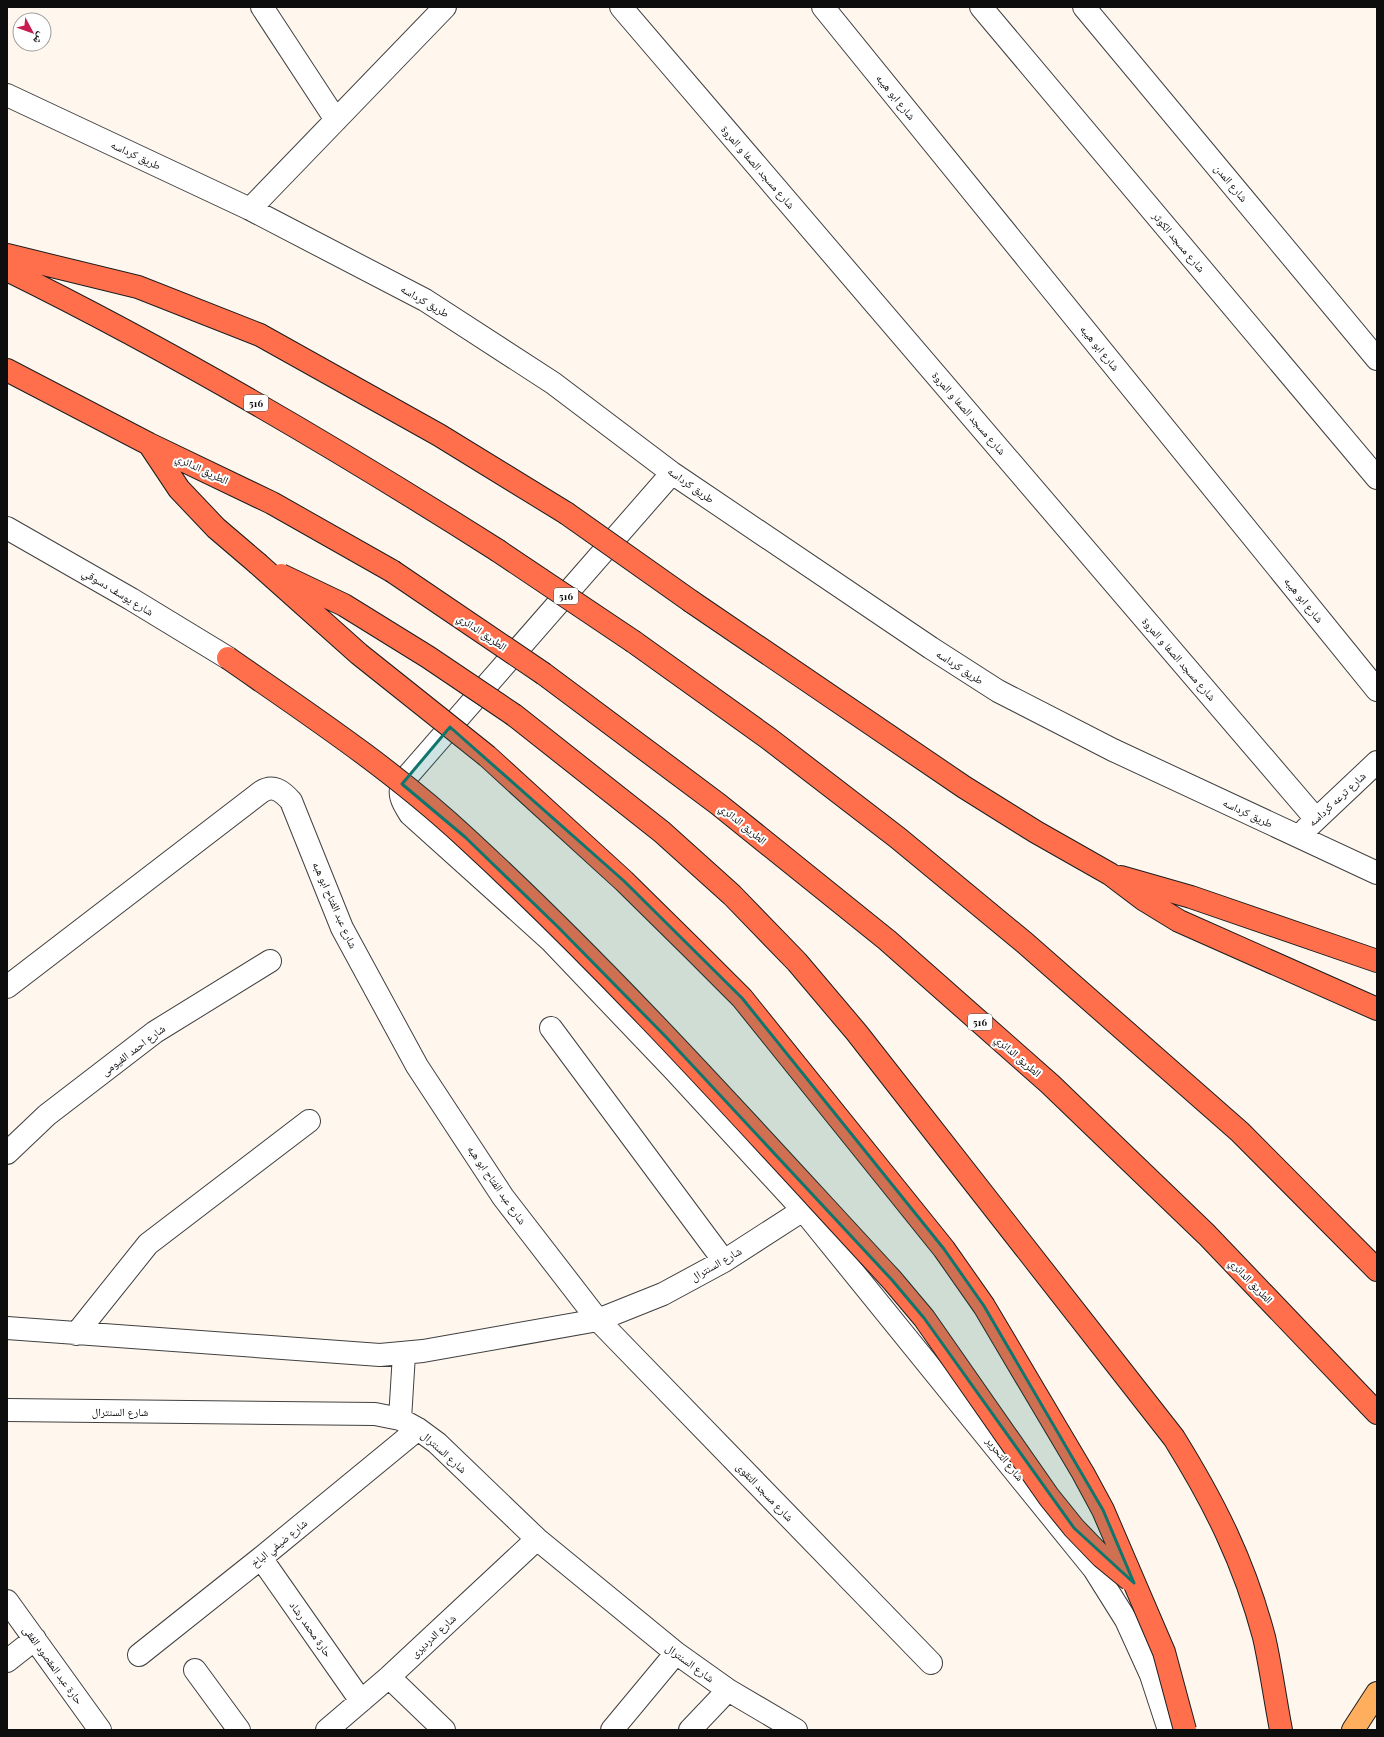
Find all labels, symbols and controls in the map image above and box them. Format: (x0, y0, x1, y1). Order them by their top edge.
north arrow (12, 12, 52, 52)
text: ش (29, 29, 49, 48)
street label: شارع ابو هيبه (873, 71, 919, 123)
street label: شارع مسجد الصفا و المروة (718, 122, 799, 212)
street label: طريق كرداسه (109, 136, 164, 173)
street label: شارع المدن (1211, 161, 1252, 205)
street label: شارع مسجد الكوثر (1149, 208, 1209, 275)
street label: طريق كرداسه (398, 281, 452, 320)
street label: شارع ابو هيبه (1077, 322, 1123, 374)
street label: شارع مسجد الصفا و المروة (929, 368, 1010, 458)
road number: 516 (244, 395, 268, 411)
street label: الطريق الدائري (172, 450, 231, 489)
street label: طريق كرداسه (665, 463, 718, 506)
street label: شارع يوسف دسوقي (79, 564, 157, 620)
street label: شارع ابو هيبه (1281, 574, 1327, 626)
road number: 516 (554, 588, 578, 604)
street label: الطريق الدائري (453, 609, 510, 655)
street label: شارع مسجد الصفا و المروة (1139, 614, 1220, 704)
street label: طريق كرداسه (934, 646, 987, 687)
street label: شارع ترعه كرداسه (1305, 768, 1369, 829)
street label: طريق كرداسه (1221, 794, 1276, 831)
street label: الطريق الدائري (715, 800, 770, 849)
street label: شارع عبد الفتاح ابو هبه (310, 859, 361, 950)
road number: 516 (968, 1014, 992, 1030)
street label: شارع احمد الفيومى (98, 1021, 168, 1079)
street label: الطريق الدائري (991, 1031, 1045, 1081)
street label: شارع عبد الفتاح ابو هبه (464, 1142, 530, 1227)
street label: شارع السنترال (687, 1243, 744, 1284)
street label: الطريق الدائري (1225, 1255, 1277, 1308)
street label: شارع السنترال (92, 1404, 148, 1419)
street label: شارع السنترال (418, 1427, 470, 1476)
street label: شارع التحرير (982, 1433, 1028, 1484)
street label: شارع مسجد التقوى (733, 1459, 797, 1524)
street label: شارع ضيفي الباخ (247, 1515, 311, 1571)
street label: حارة محمد رشاد (287, 1598, 336, 1660)
street label: شارع الدرديرى (406, 1610, 459, 1661)
street label: حارة عبد المقصود الفقى (20, 1622, 87, 1707)
street label: شارع السنترال (663, 1640, 718, 1685)

